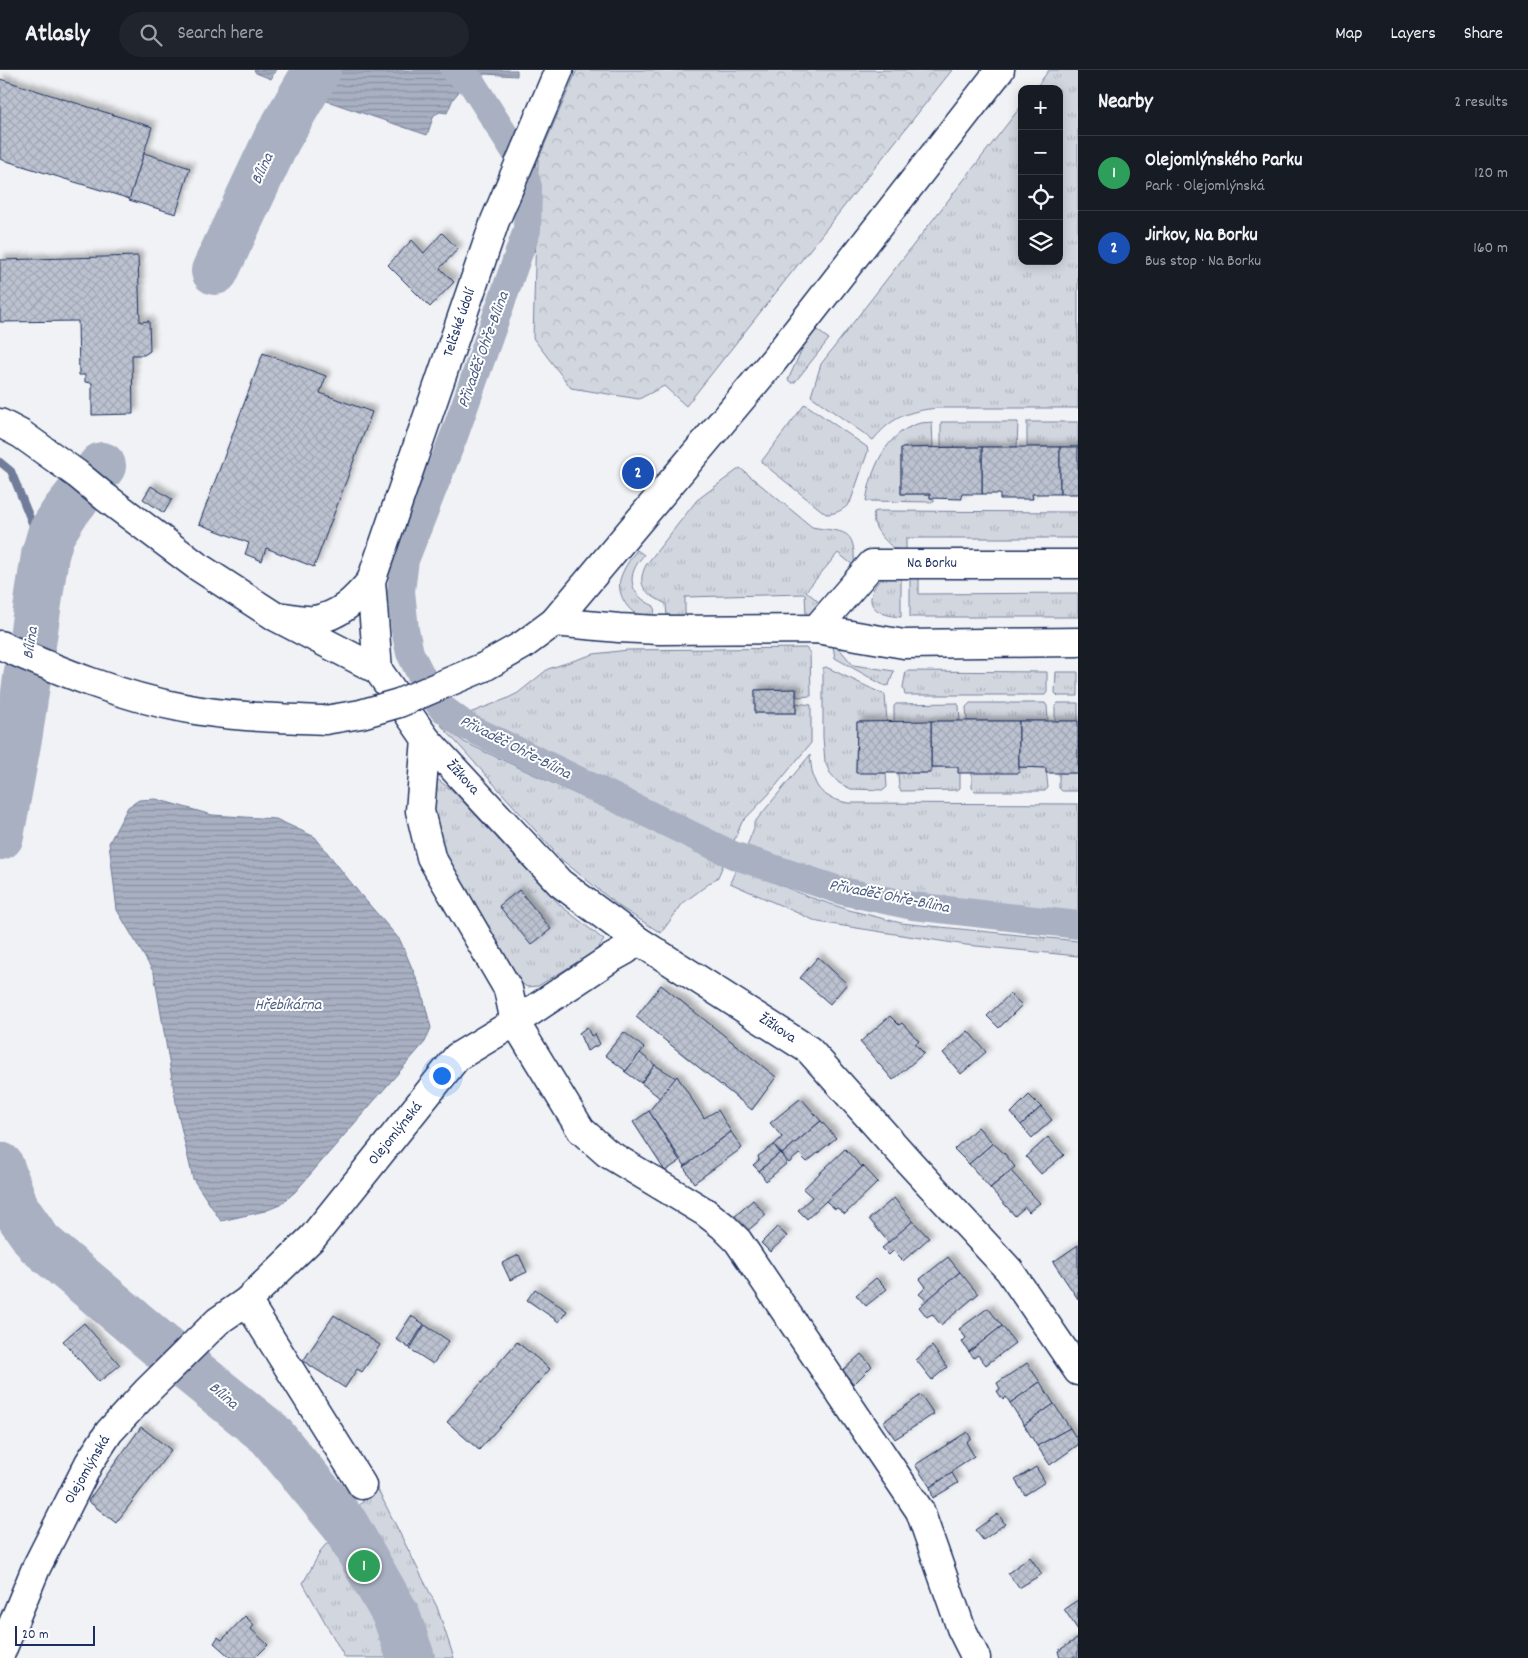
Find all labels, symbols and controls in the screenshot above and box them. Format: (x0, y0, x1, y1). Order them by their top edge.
search box (119, 12, 469, 57)
text: Atlasly (25, 18, 89, 52)
icon: search (137, 21, 165, 49)
text: Search here (177, 21, 263, 48)
text: Map (1335, 22, 1362, 47)
text: Layers (1390, 22, 1436, 47)
text: Share (1464, 22, 1503, 47)
map controls (1018, 85, 1063, 265)
button: + (1018, 85, 1063, 130)
text: Nearby (1098, 88, 1153, 118)
text: 2 results (1454, 91, 1508, 114)
button: − (1018, 130, 1063, 175)
water label: Bílina (246, 148, 281, 188)
text: Olejomlýnského Parku (1145, 148, 1302, 175)
text: 1 (1112, 162, 1116, 185)
text: 120 m (1474, 162, 1508, 185)
button: locate (1018, 175, 1063, 220)
text: Park · Olejomlýnská (1145, 175, 1265, 198)
button: layers (1018, 220, 1063, 265)
text: Jirkov, Na Borku (1145, 223, 1258, 250)
text: 2 (1111, 237, 1118, 260)
text: 160 m (1473, 237, 1508, 260)
text: Bus stop · Na Borku (1145, 250, 1261, 273)
street label: Telčské údolí (438, 285, 482, 360)
water label: Přivaděč Ohře-Bílina (452, 287, 516, 411)
pin: 2 (622, 454, 654, 492)
street label: Na Borku (907, 553, 957, 575)
water label: Bílina (17, 624, 45, 661)
water label: Přivaděč Ohře-Bílina (456, 710, 576, 787)
street label: Žižkova (440, 756, 485, 801)
water label: Přivaděč Ohře-Bílina (827, 874, 952, 920)
water label: Hřebíkárna (255, 994, 323, 1017)
street label: Žižkova (754, 1009, 801, 1050)
your location (429, 1063, 455, 1089)
street label: Olejomlýnská (363, 1097, 429, 1171)
water label: Bílina (203, 1377, 244, 1416)
street label: Olejomlýnská (59, 1431, 117, 1509)
pin: 1 (348, 1547, 380, 1585)
scale bar (15, 1623, 95, 1646)
text: 20 m (22, 1625, 49, 1645)

